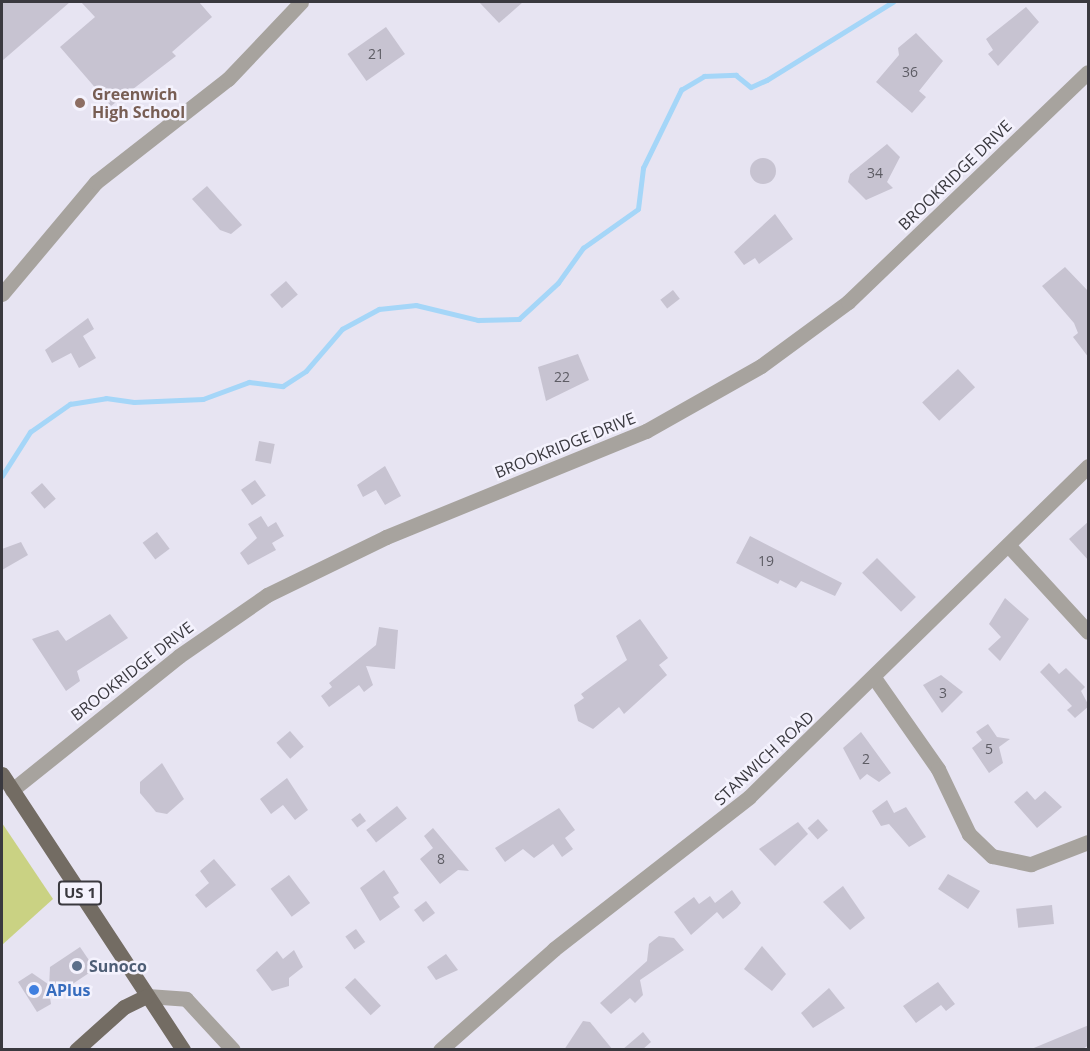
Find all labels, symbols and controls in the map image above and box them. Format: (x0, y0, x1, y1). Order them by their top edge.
house number: 21 (368, 46, 384, 62)
house number: 36 (902, 64, 918, 80)
place label: Greenwich High School (92, 84, 185, 122)
marker: Greenwich High School (73, 96, 87, 110)
street label: BROOKRIDGE DRIVE (894, 116, 1016, 234)
house number: 34 (867, 165, 883, 181)
house number: 22 (554, 369, 570, 385)
street label: BROOKRIDGE DRIVE (492, 408, 638, 482)
house number: 19 (758, 553, 774, 569)
street label: BROOKRIDGE DRIVE (67, 617, 197, 725)
house number: 3 (939, 685, 947, 701)
street label: STANWICH ROAD (710, 707, 818, 809)
house number: 5 (985, 741, 993, 757)
house number: 2 (862, 751, 870, 767)
house number: 8 (437, 851, 445, 867)
road number: US 1 (58, 881, 103, 905)
place label: Sunoco (89, 956, 147, 976)
marker: Sunoco (70, 959, 84, 973)
place label: APlus (46, 980, 90, 1000)
marker: APlus (27, 983, 41, 997)

